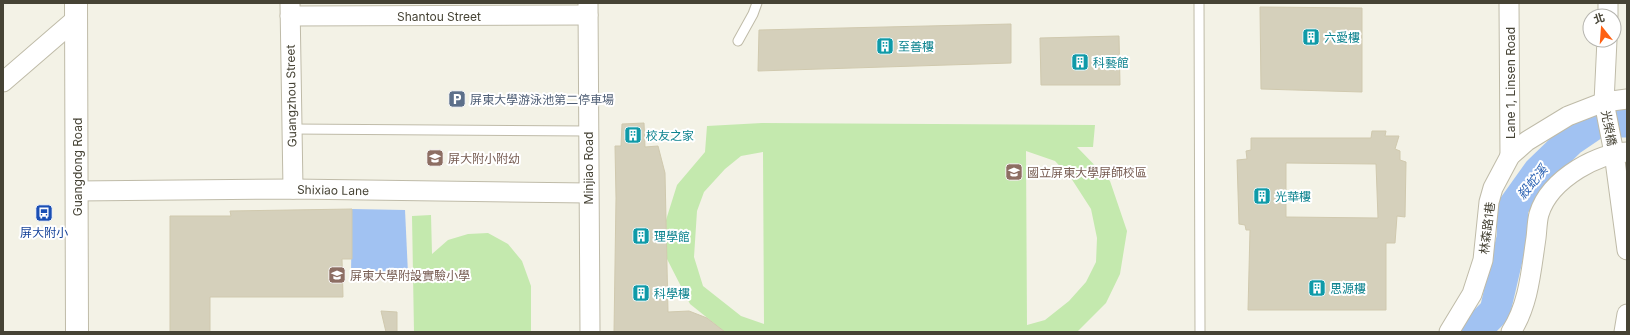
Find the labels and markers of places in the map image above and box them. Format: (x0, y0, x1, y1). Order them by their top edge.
building icon: 六愛樓 (1301, 27, 1321, 47)
place label: 六愛樓 (1324, 30, 1360, 45)
building icon: 至善樓 (875, 36, 895, 56)
place label: 至善樓 (898, 39, 934, 54)
building icon: 科藝館 (1070, 52, 1090, 72)
place label: 科藝館 (1093, 55, 1129, 70)
parking icon: 屏東大學游泳池第二停車場 (447, 89, 467, 109)
place label: 屏東大學游泳池第二停車場 (470, 92, 614, 107)
building icon: 校友之家 (623, 125, 643, 145)
place label: 校友之家 (646, 128, 694, 143)
school or university icon: 屏大附小附幼 (425, 148, 445, 168)
place label: 屏大附小附幼 (448, 151, 520, 166)
school or university icon: 國立屏東大學屏師校區 (1004, 162, 1024, 182)
place label: 國立屏東大學屏師校區 (1027, 165, 1147, 180)
building icon: 光華樓 (1252, 186, 1272, 206)
place label: 光華樓 (1275, 189, 1311, 204)
bus stop icon: 屏大附小 (34, 203, 54, 223)
place label: 屏大附小 (20, 225, 68, 240)
building icon: 理學館 (631, 226, 651, 246)
place label: 理學館 (654, 229, 690, 244)
school or university icon: 屏東大學附設實驗小學 (327, 265, 347, 285)
place label: 屏東大學附設實驗小學 (350, 268, 470, 283)
building icon: 思源樓 (1307, 278, 1327, 298)
place label: 思源樓 (1330, 281, 1366, 296)
building icon: 科學樓 (631, 283, 651, 303)
place label: 科學樓 (654, 286, 690, 301)

